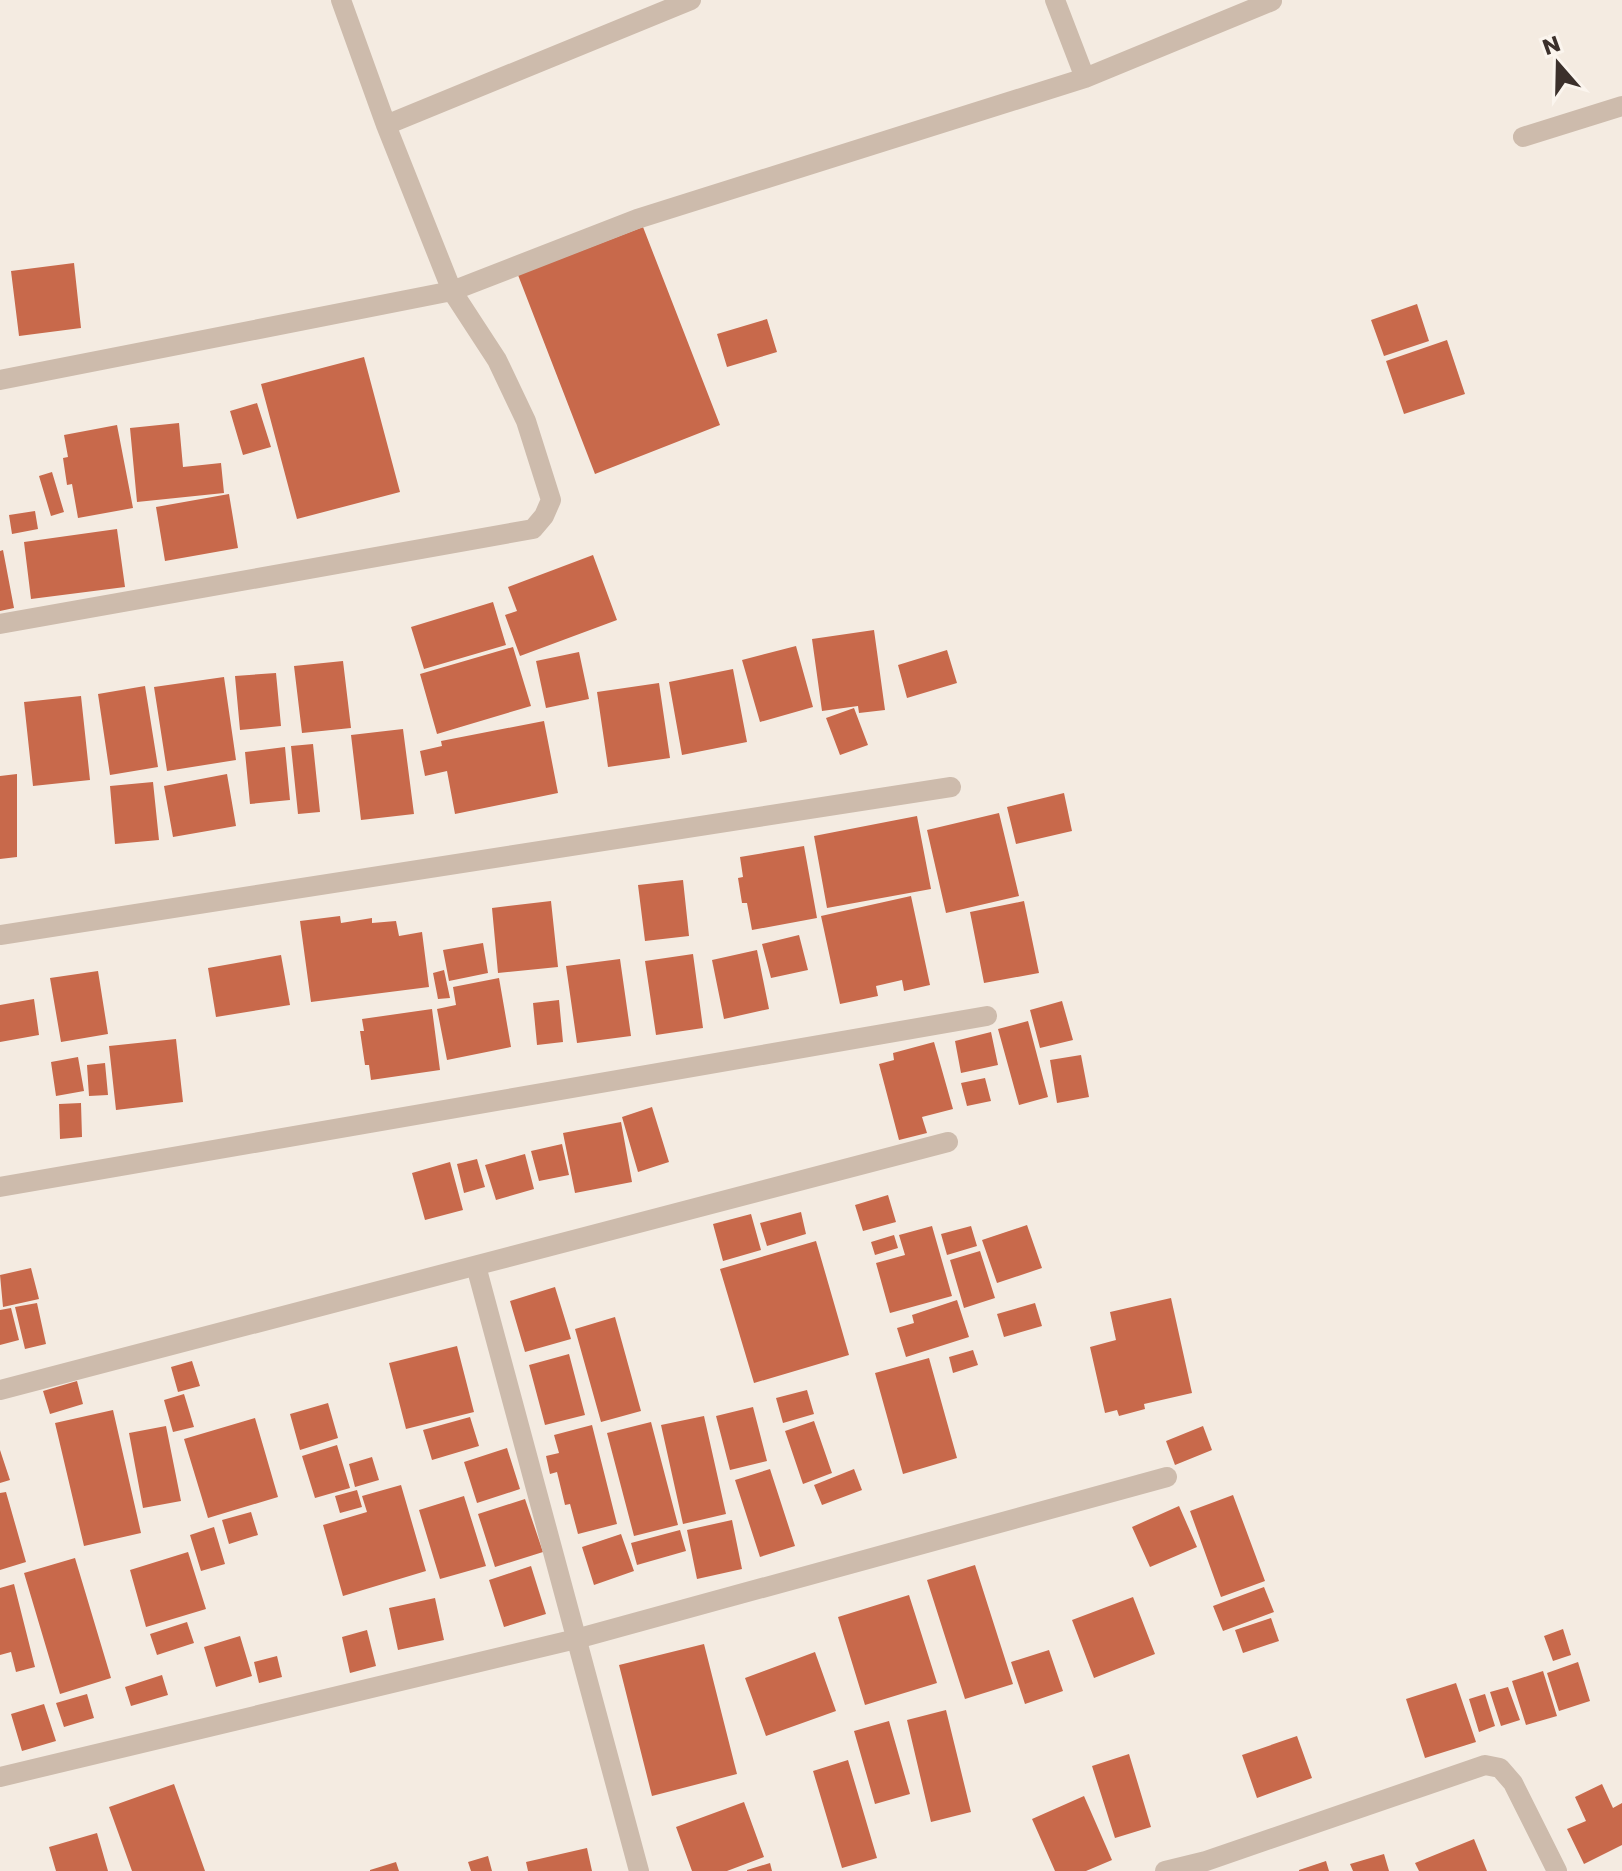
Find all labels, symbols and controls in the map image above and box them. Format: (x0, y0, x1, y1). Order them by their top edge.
north arrow (1518, 24, 1598, 104)
text: N (1538, 28, 1564, 63)

